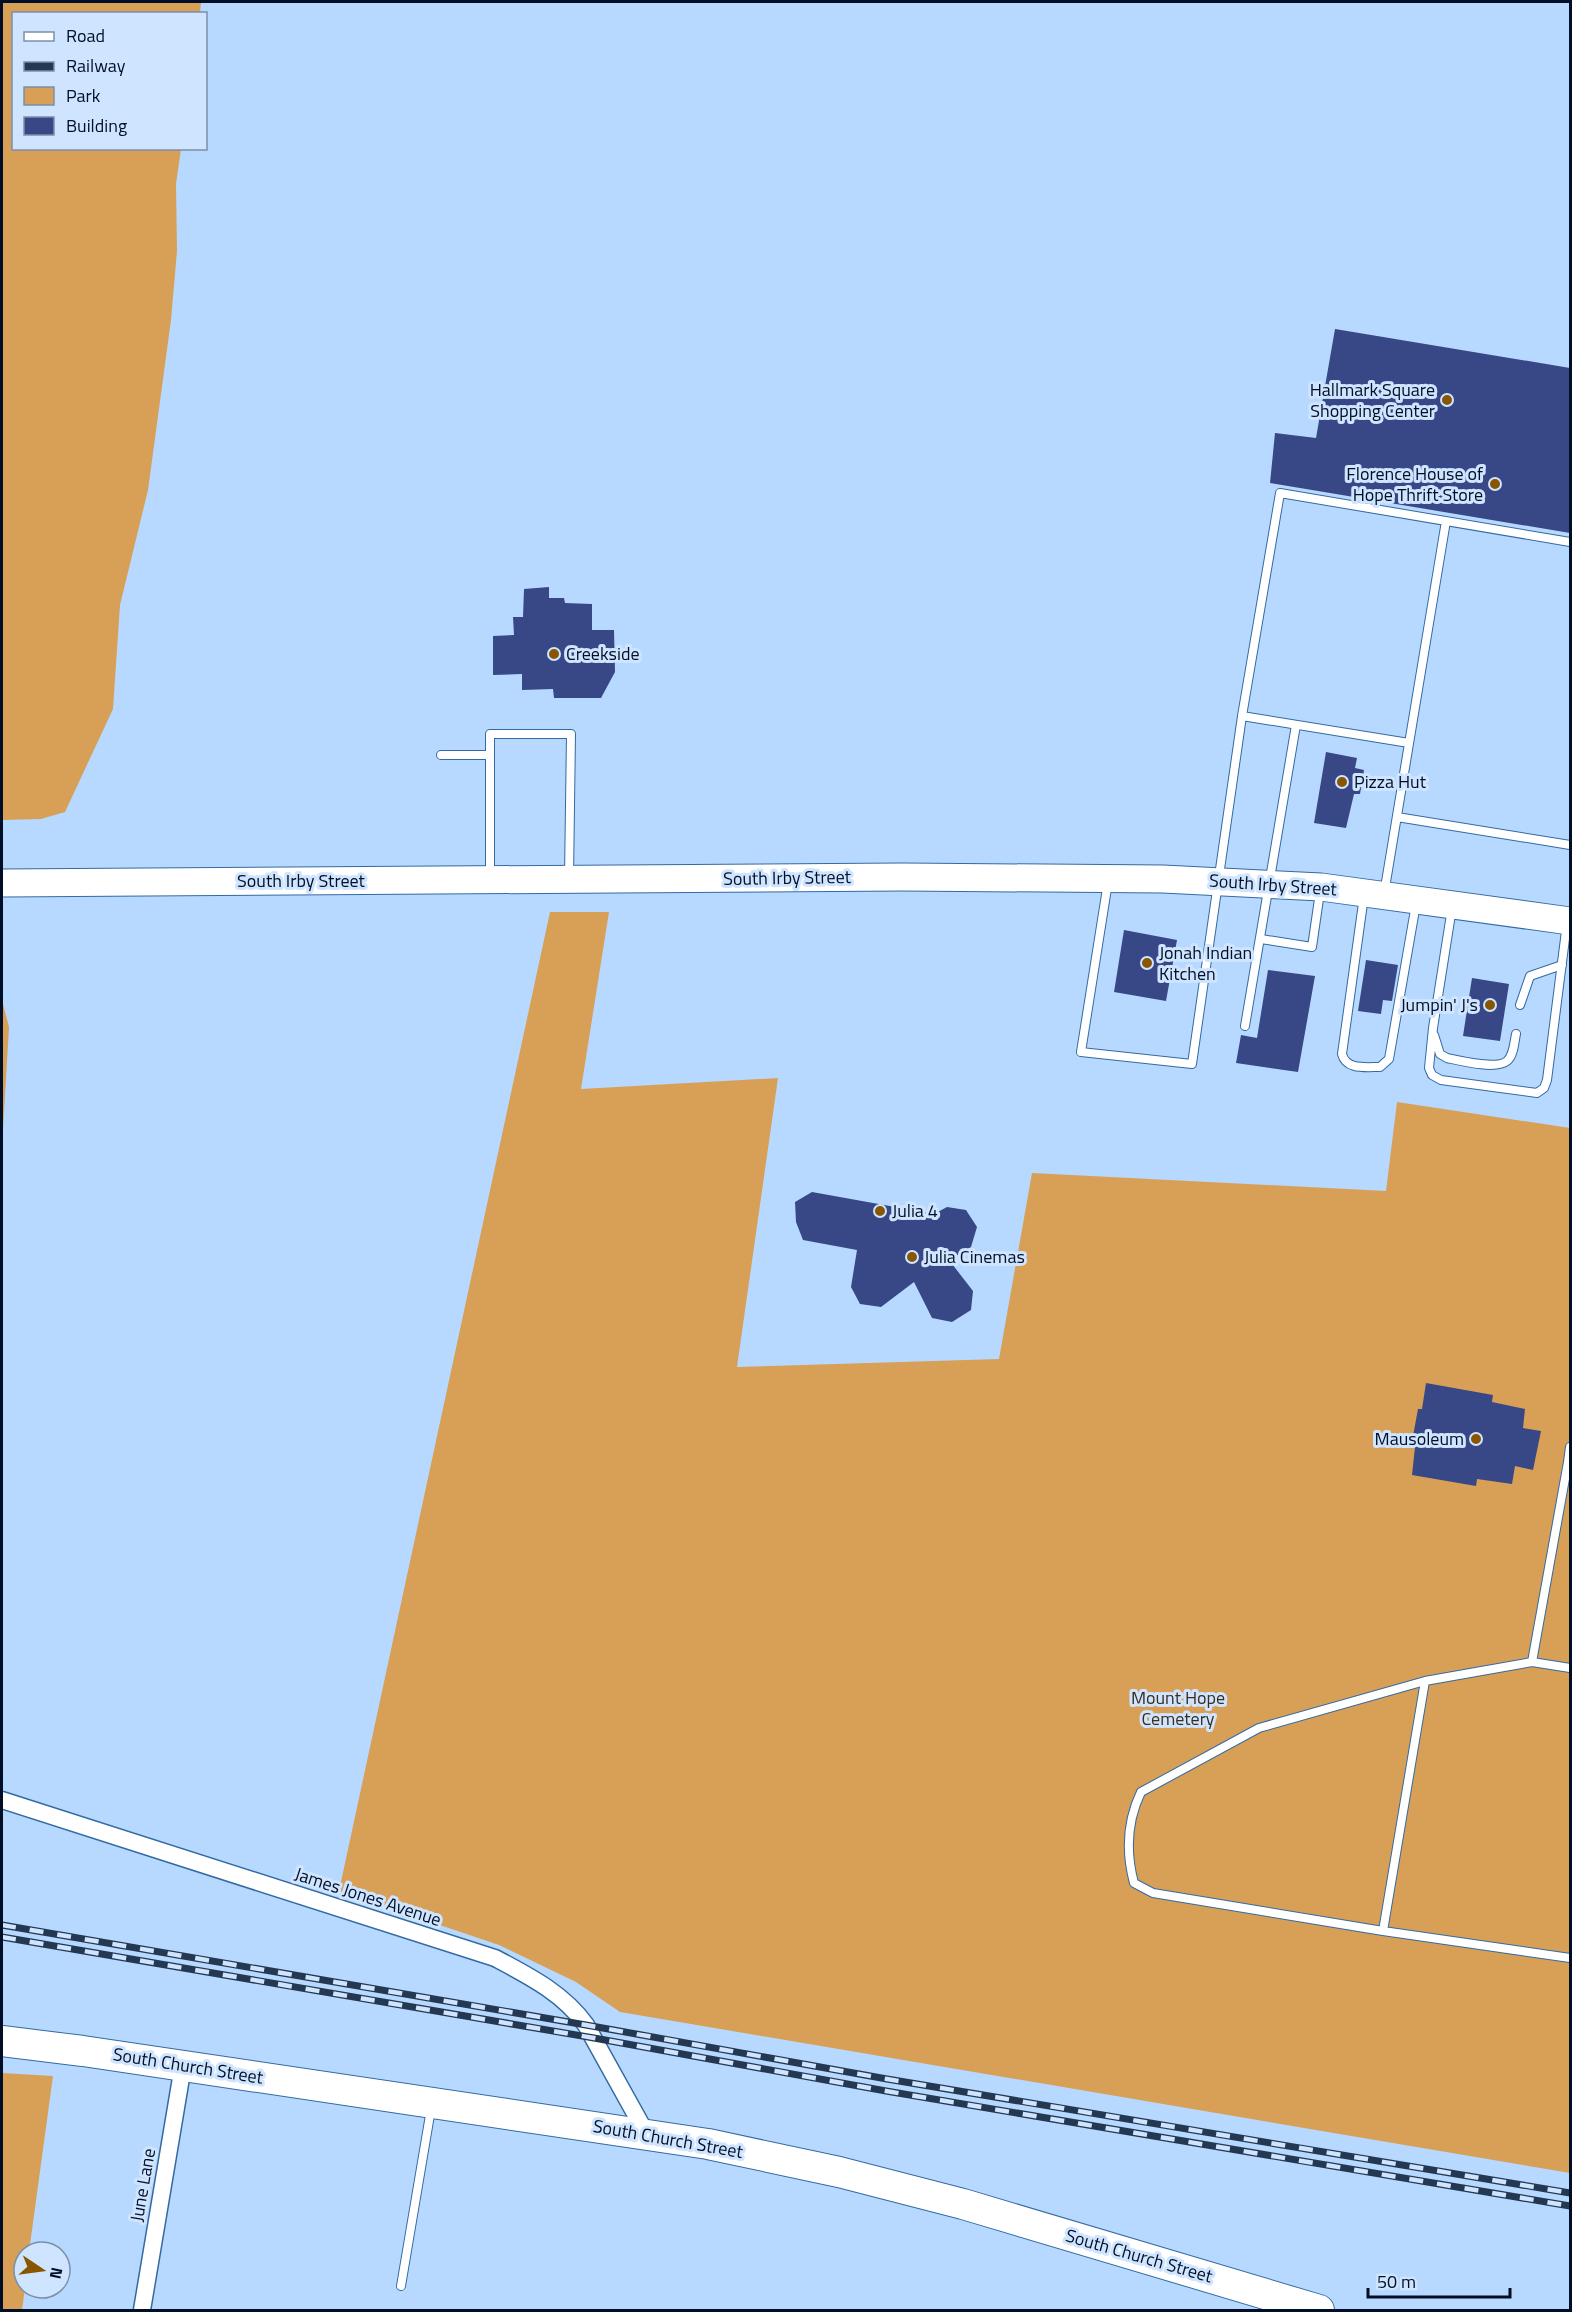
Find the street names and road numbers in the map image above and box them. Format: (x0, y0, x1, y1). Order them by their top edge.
street label: South Irby Street (723, 863, 852, 892)
street label: South Irby Street (237, 867, 366, 894)
street label: South Irby Street (1208, 867, 1338, 902)
street label: James Jones Avenue (291, 1860, 445, 1933)
street label: South Church Street (111, 2040, 266, 2091)
street label: South Church Street (591, 2112, 746, 2165)
street label: June Lane (123, 2146, 162, 2224)
street label: South Church Street (1063, 2222, 1216, 2290)

